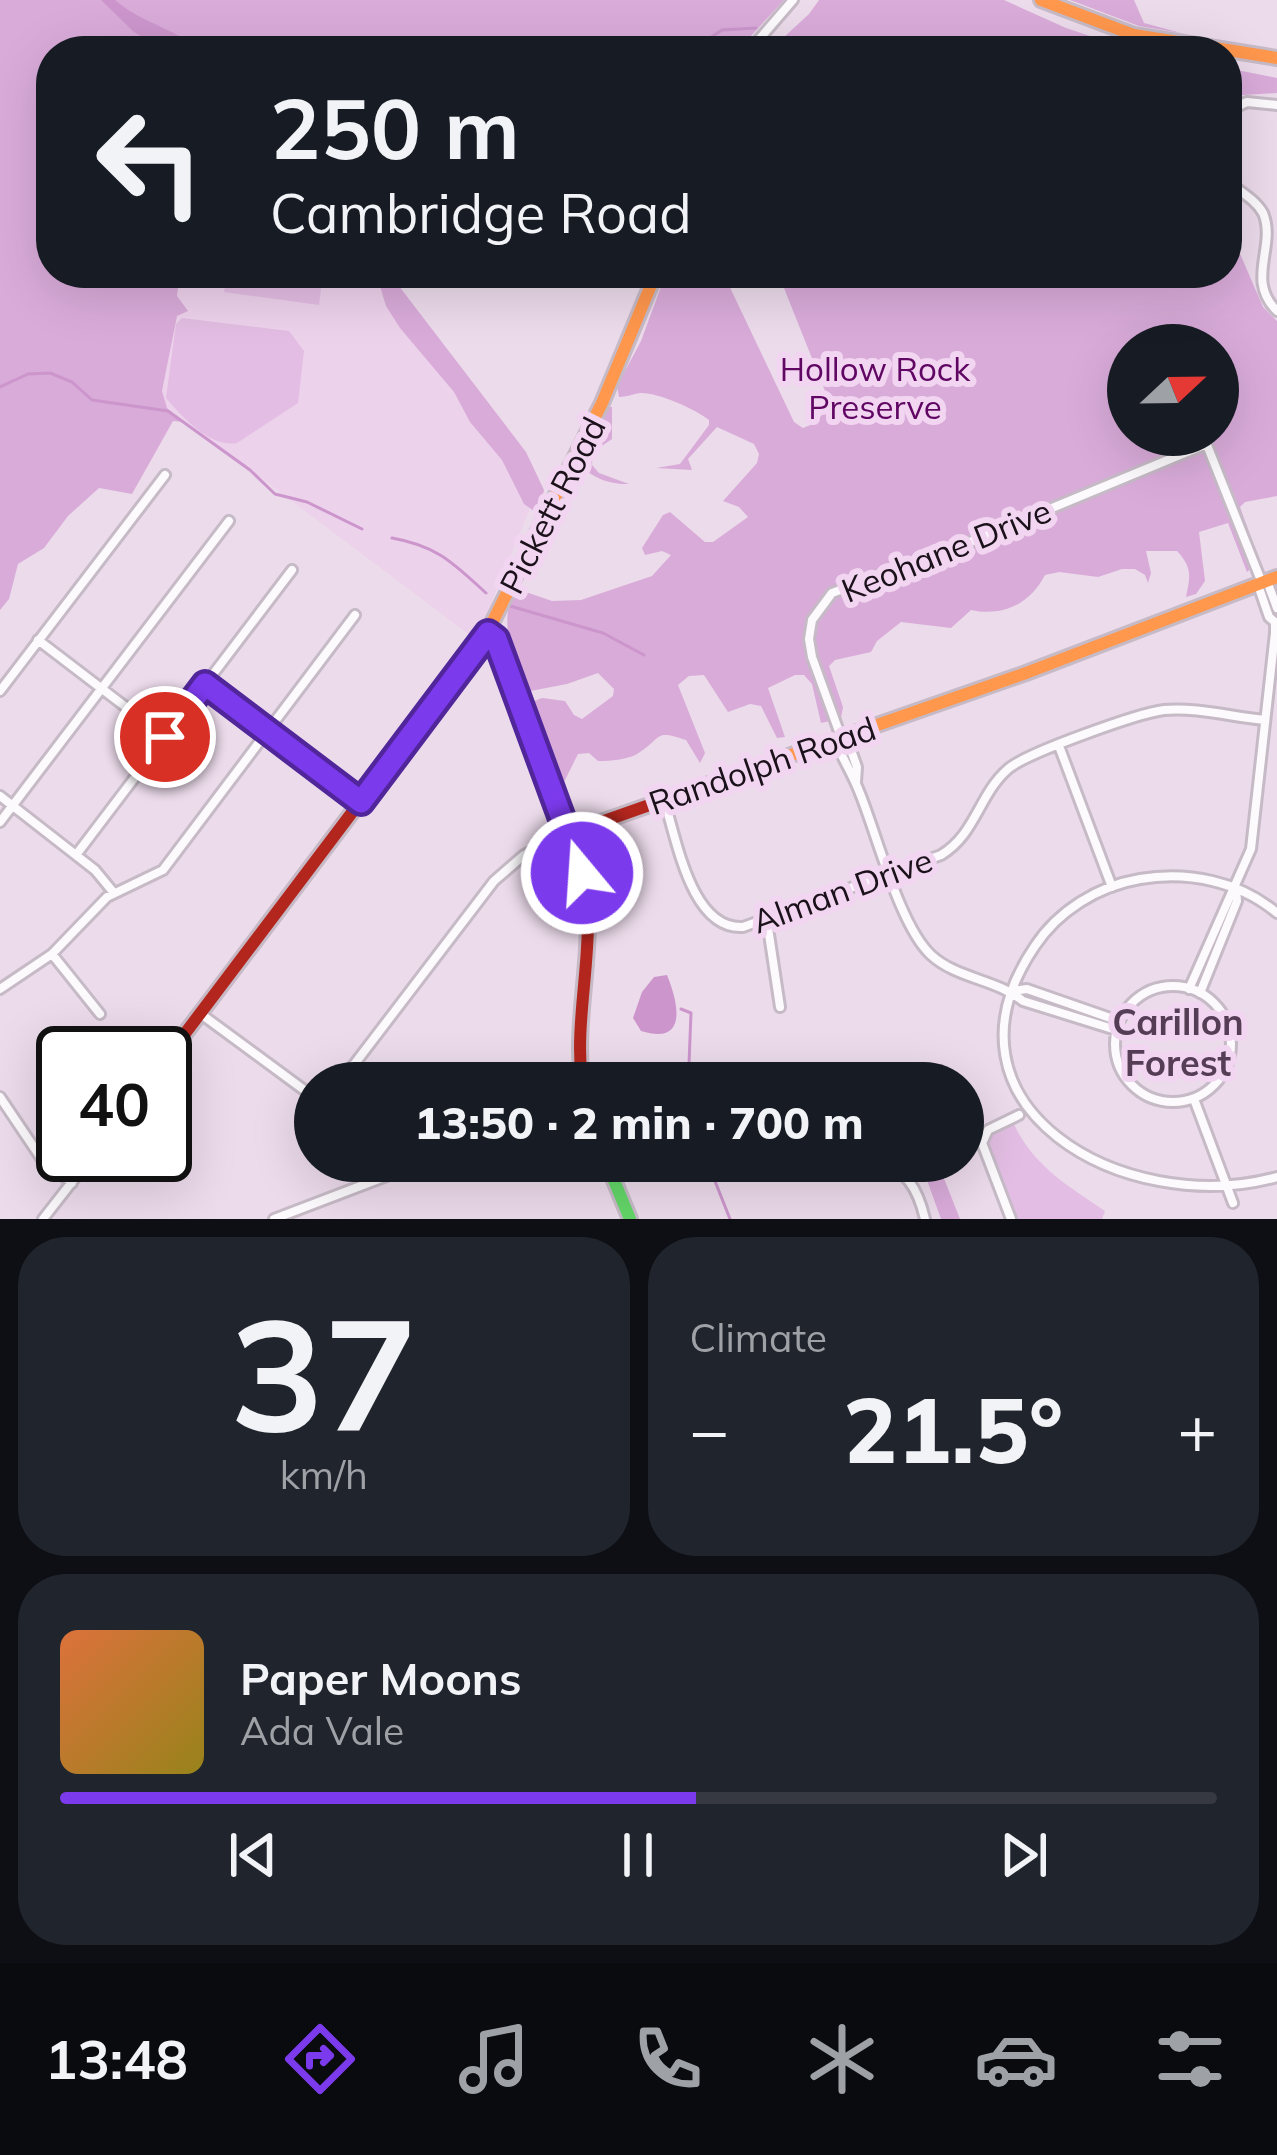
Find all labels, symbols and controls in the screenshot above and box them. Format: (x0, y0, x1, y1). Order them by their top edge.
text: 250 m (270, 75, 520, 180)
icon: left (72, 84, 228, 240)
text: Cambridge Road (270, 179, 692, 247)
north arrow (1107, 324, 1239, 456)
map controls (1107, 324, 1239, 456)
park label: Hollow Rock Preserve (780, 348, 971, 427)
street label: Pickett Road (490, 410, 614, 600)
street label: Keohane Drive (835, 489, 1057, 611)
pin (114, 686, 216, 788)
icon: arrive (132, 704, 198, 770)
street label: Randolph Road (643, 707, 881, 823)
position arrow (519, 810, 645, 936)
street label: Alman Drive (746, 838, 938, 942)
district label: Carillon Forest (1112, 999, 1244, 1085)
speed limit sign: 40 (36, 1026, 192, 1182)
text: 13:50 · 2 min · 700 m (414, 1094, 864, 1150)
text: 37 (230, 1274, 417, 1470)
text: Climate (690, 1313, 827, 1362)
text: 21.5° (843, 1373, 1063, 1486)
text: − (690, 1388, 729, 1471)
text: + (1177, 1388, 1217, 1471)
text: km/h (280, 1450, 368, 1499)
text: Paper Moons (240, 1650, 522, 1706)
text: Ada Vale (240, 1706, 404, 1755)
icon: previous (220, 1822, 286, 1888)
icon: pause (605, 1822, 671, 1888)
icon: next (991, 1822, 1057, 1888)
icon: directions (278, 2017, 362, 2101)
icon: music (452, 2017, 536, 2101)
icon: phone (626, 2017, 710, 2101)
icon: climate (800, 2017, 884, 2101)
icon: car (974, 2017, 1058, 2101)
icon: filters (1148, 2017, 1232, 2101)
text: 13:48 (45, 2025, 188, 2093)

